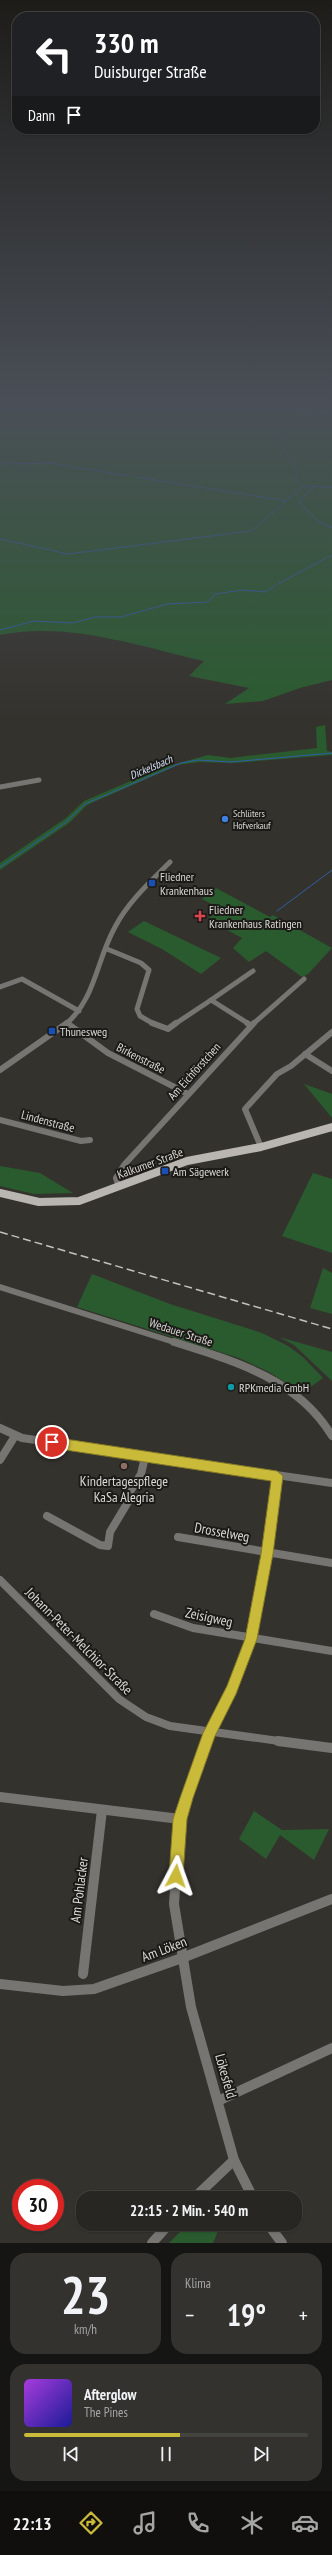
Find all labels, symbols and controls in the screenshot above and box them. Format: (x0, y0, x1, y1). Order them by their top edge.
text: 330 m (94, 24, 158, 61)
icon: left (28, 28, 80, 80)
text: Duisburger Straße (94, 60, 207, 83)
icon: arrive (63, 104, 85, 126)
text: Dann (28, 106, 55, 125)
water label: Dickelsbach (128, 751, 176, 782)
place label: Schlüters Hofverkauf (233, 807, 271, 832)
marker: Schlüters Hofverkauf (220, 814, 230, 824)
place label: Fliedner Krankenhaus (160, 869, 213, 898)
marker: Fliedner Krankenhaus (147, 878, 157, 888)
place label: Fliedner Krankenhaus Ratingen (209, 902, 302, 931)
marker: Fliedner Krankenhaus Ratingen (194, 910, 206, 922)
place label: Thunesweg (60, 1024, 107, 1039)
marker: Thunesweg (47, 1026, 57, 1036)
street label: Birkenstraße (114, 1039, 168, 1077)
street label: Am Eichförstchen (164, 1039, 224, 1103)
street label: Lindenstraße (20, 1107, 76, 1135)
street label: Kalkumer Straße (115, 1144, 185, 1182)
place label: Am Sägewerk (173, 1164, 229, 1179)
marker: Am Sägewerk (160, 1166, 170, 1176)
street label: Wedauer Straße (147, 1315, 215, 1349)
place label: RPKmedia GmbH (239, 1380, 309, 1395)
marker: RPKmedia GmbH (226, 1382, 236, 1392)
pin (35, 1425, 69, 1459)
icon: arrive (41, 1431, 63, 1453)
marker: Kindertagespflege KaSa Alegria (119, 1461, 129, 1471)
place label: Kindertagespflege KaSa Alegria (80, 1472, 168, 1506)
street label: Drosselweg (193, 1518, 251, 1546)
street label: Johann-Peter-Melchior-Straße (21, 1583, 137, 1699)
street label: Zeisigweg (184, 1603, 234, 1631)
position arrow (155, 1855, 197, 1897)
street label: Am Pohlacker (66, 1856, 92, 1924)
street label: Am Löken (139, 1932, 189, 1966)
street label: Lökesfeld (211, 2052, 241, 2100)
speed limit sign: 30 (12, 2179, 64, 2231)
text: 22:15 · 2 Min. · 540 m (130, 2201, 248, 2220)
text: 23 (61, 2261, 110, 2328)
text: Klima (185, 2275, 211, 2292)
text: 19° (227, 2295, 266, 2334)
text: − (185, 2301, 194, 2329)
text: + (299, 2301, 308, 2329)
text: km/h (74, 2321, 97, 2338)
text: Afterglow (84, 2385, 136, 2404)
text: The Pines (84, 2404, 128, 2421)
icon: previous (60, 2443, 82, 2465)
icon: pause (155, 2443, 177, 2465)
icon: next (250, 2443, 272, 2465)
icon: directions (77, 2509, 105, 2537)
icon: music (131, 2509, 159, 2537)
icon: phone (184, 2509, 212, 2537)
icon: climate (238, 2509, 266, 2537)
icon: car (291, 2509, 319, 2537)
text: 22:13 (13, 2512, 52, 2535)

